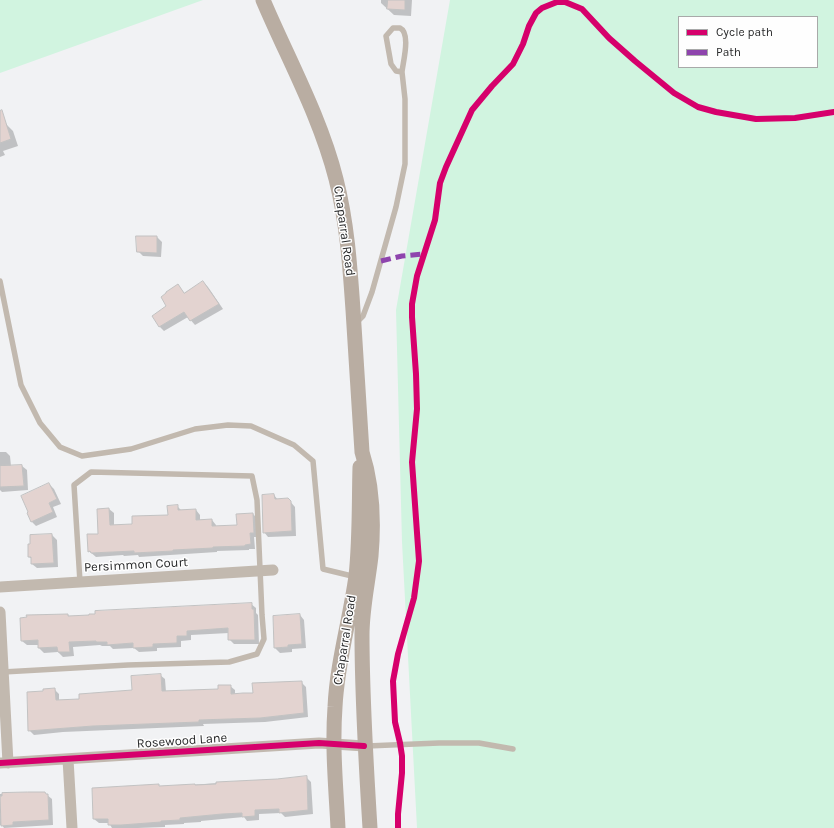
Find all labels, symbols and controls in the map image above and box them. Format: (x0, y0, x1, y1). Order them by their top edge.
legend (678, 16, 818, 68)
text: Cycle path (716, 25, 773, 39)
text: Path (716, 45, 741, 59)
street label: Chaparral Road (330, 185, 358, 277)
street label: Persimmon Court (84, 554, 188, 576)
street label: Chaparral Road (330, 594, 360, 686)
street label: Rosewood Lane (136, 730, 228, 752)

